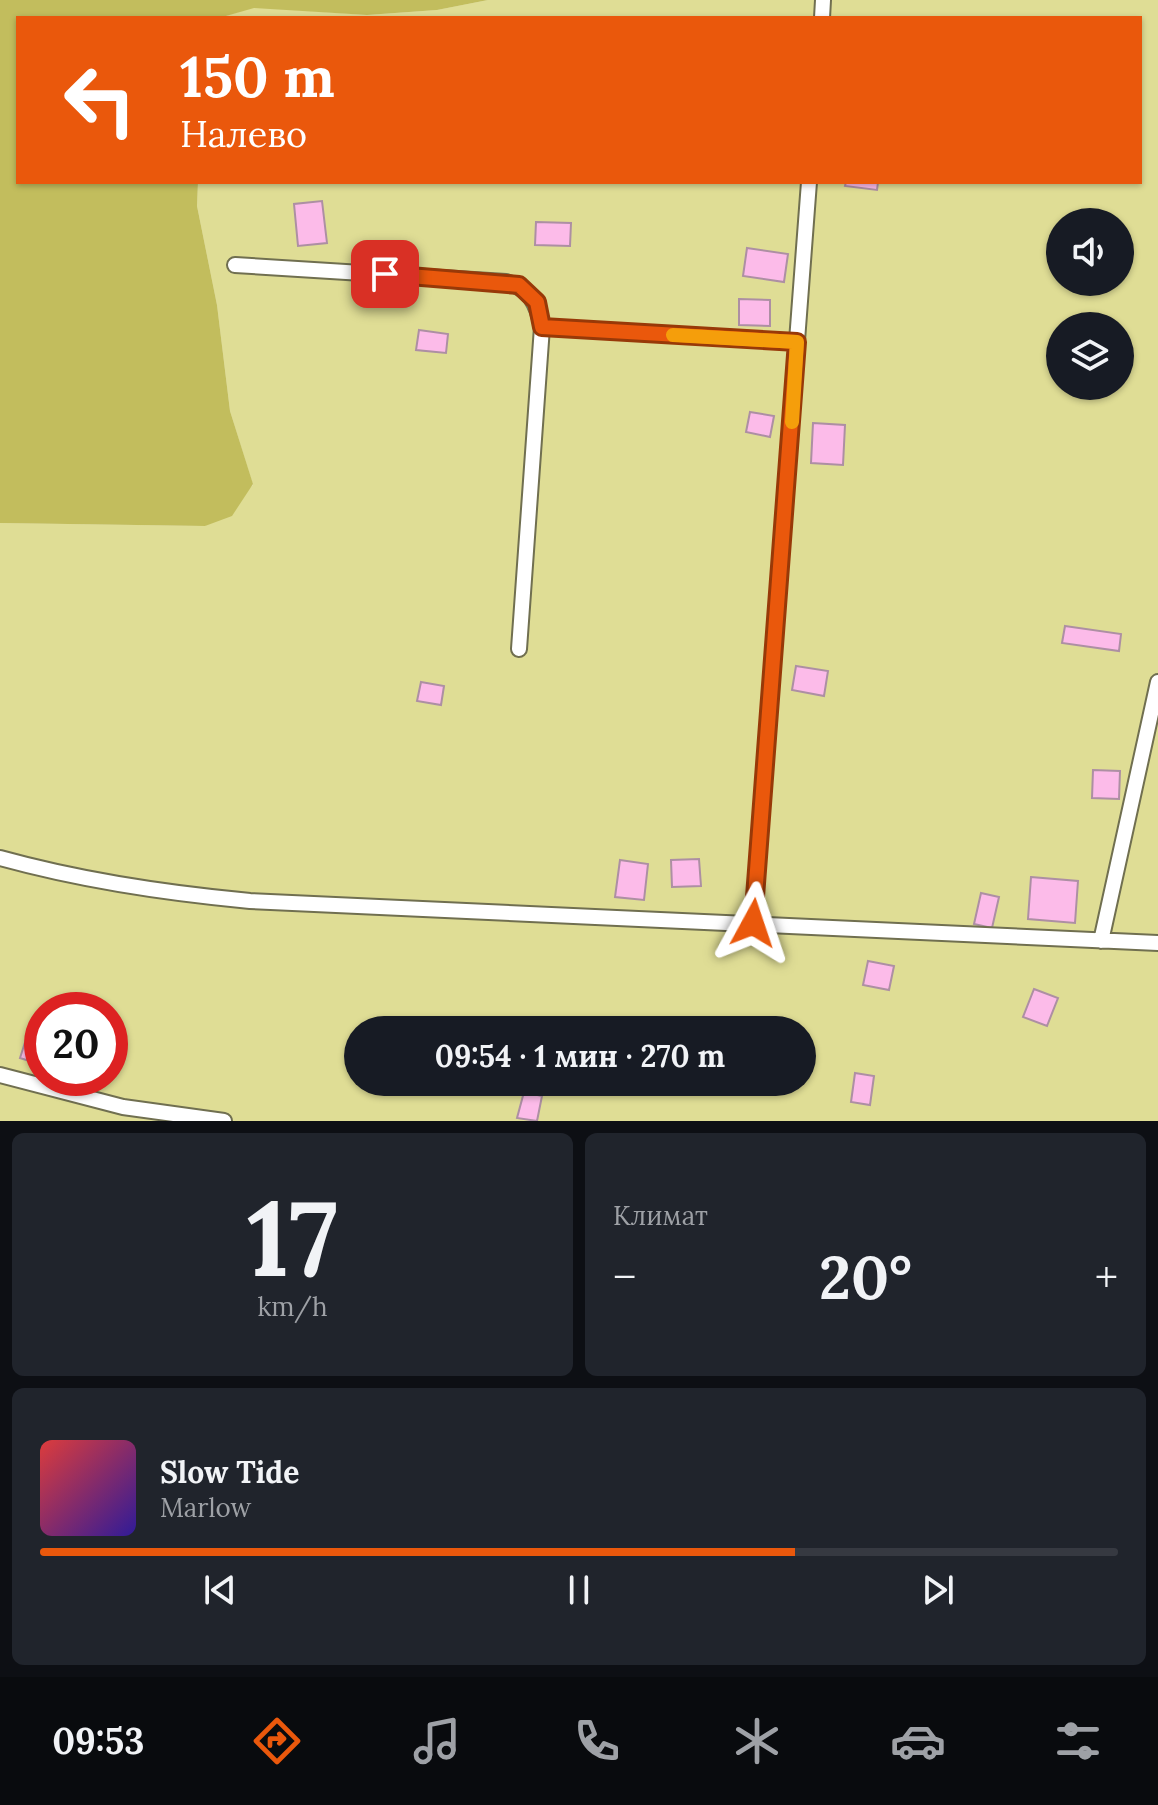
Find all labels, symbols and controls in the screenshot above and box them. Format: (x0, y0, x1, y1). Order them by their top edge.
text: 150 m (180, 41, 335, 112)
icon: left (48, 48, 152, 152)
text: Налево (180, 111, 307, 157)
map controls (1046, 208, 1134, 400)
button: sound (1046, 208, 1134, 296)
pin (351, 240, 419, 308)
icon: arrive (363, 252, 407, 296)
button: layers (1046, 312, 1134, 400)
position arrow (711, 881, 795, 965)
speed limit sign: 20 (24, 992, 128, 1096)
text: 09:54 · 1 мин · 270 m (435, 1037, 725, 1075)
text: 17 (247, 1171, 338, 1304)
text: Климат (613, 1199, 708, 1232)
text: 20° (819, 1239, 912, 1315)
text: − (613, 1249, 636, 1305)
text: + (1095, 1249, 1118, 1305)
text: km/h (257, 1290, 328, 1323)
text: Slow Tide (160, 1453, 299, 1491)
text: Marlow (160, 1491, 251, 1524)
icon: previous (198, 1568, 242, 1612)
icon: pause (557, 1568, 601, 1612)
icon: next (916, 1568, 960, 1612)
icon: directions (249, 1713, 305, 1769)
icon: music (409, 1713, 465, 1769)
icon: phone (569, 1713, 625, 1769)
icon: climate (729, 1713, 785, 1769)
icon: car (890, 1713, 946, 1769)
icon: filters (1050, 1713, 1106, 1769)
text: 09:53 (52, 1718, 144, 1764)

